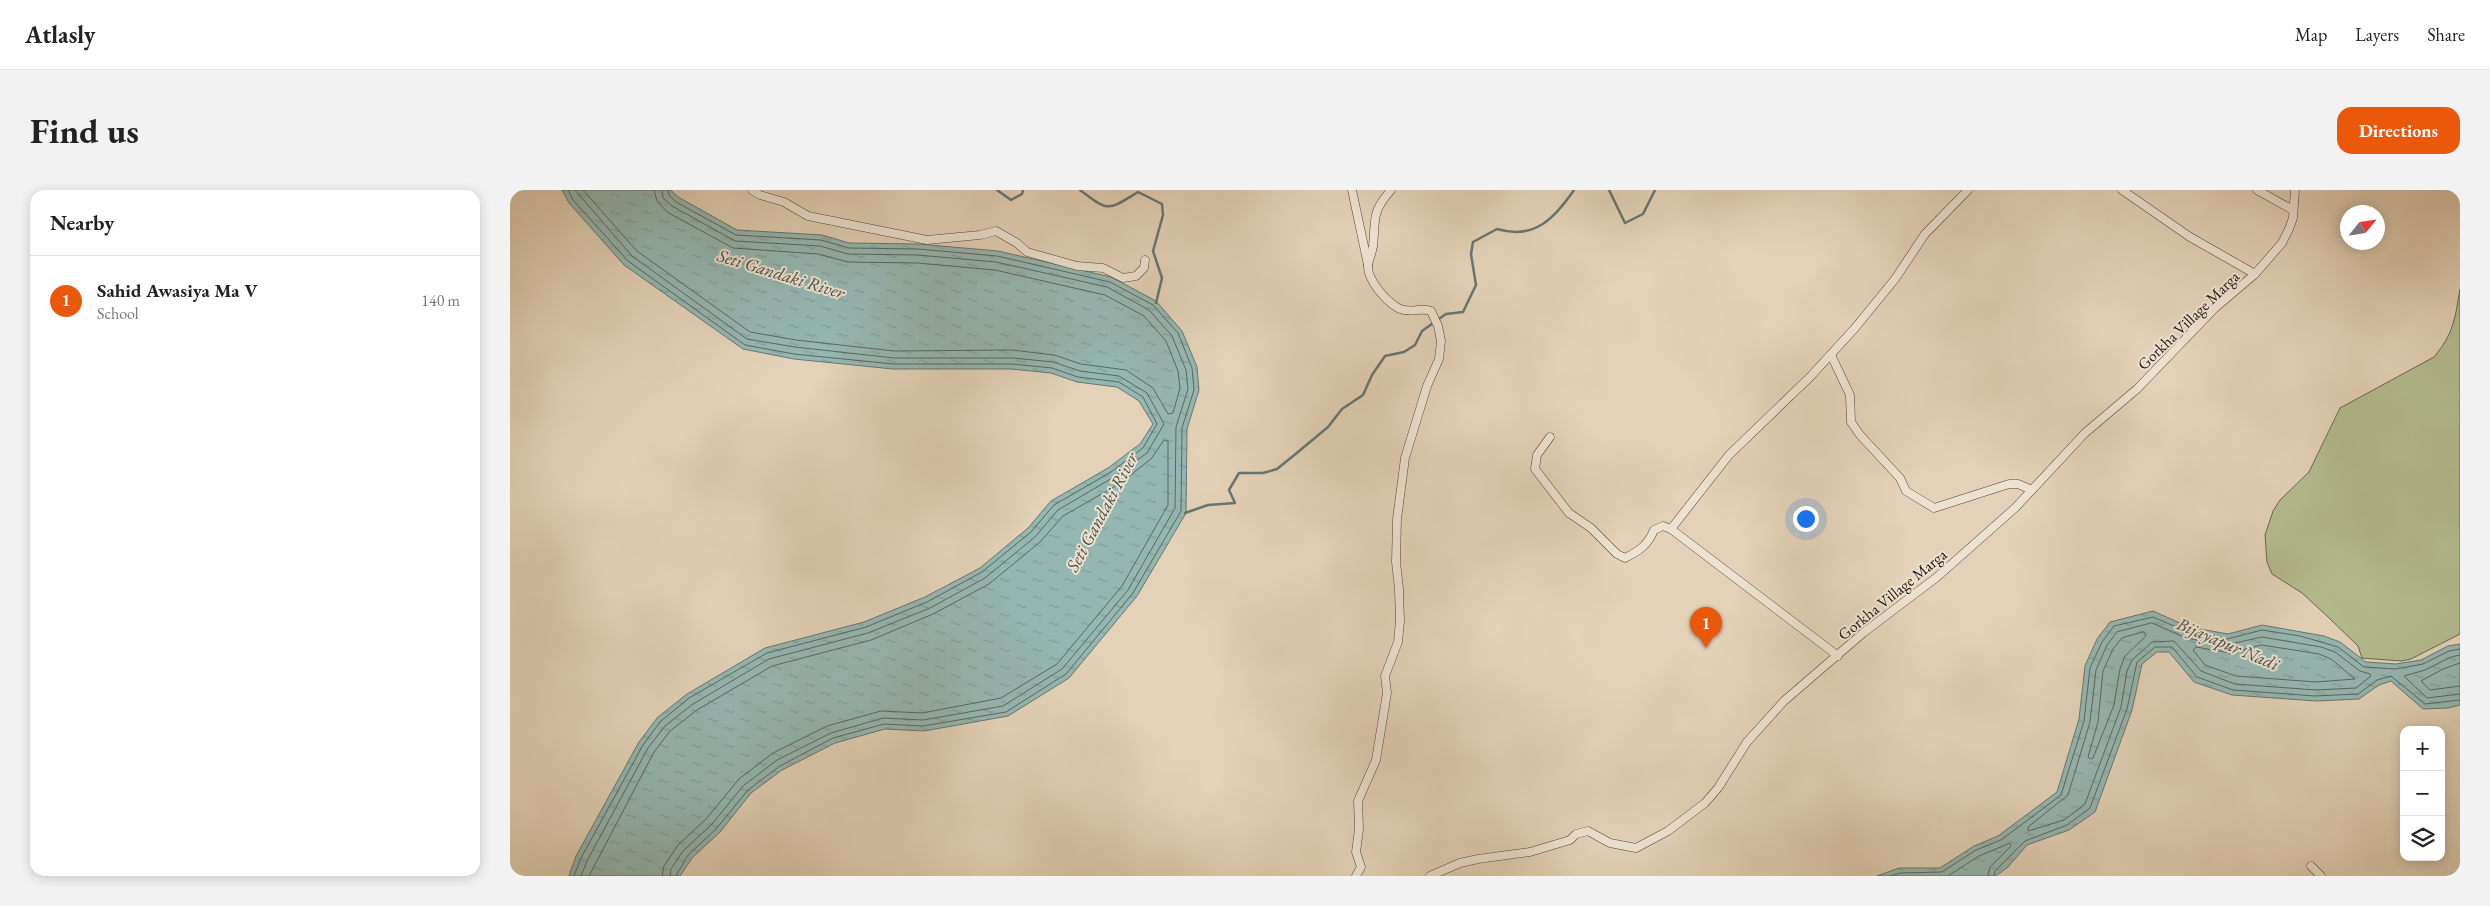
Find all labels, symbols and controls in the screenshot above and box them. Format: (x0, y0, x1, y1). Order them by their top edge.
text: Atlasly (25, 19, 95, 50)
text: Map (2295, 23, 2327, 46)
text: Layers (2355, 23, 2399, 46)
text: Share (2427, 23, 2465, 46)
button: Directions (2337, 107, 2460, 154)
text: Find us (30, 108, 139, 153)
north arrow (2340, 205, 2385, 250)
text: Nearby (50, 209, 114, 236)
water label: Seti Gandaki River (714, 243, 849, 304)
street label: Gorkha Village Marga (2133, 266, 2244, 375)
text: Sahid Awasiya Ma V (97, 278, 258, 303)
text: 1 (62, 290, 70, 311)
text: 140 m (421, 290, 460, 311)
text: School (97, 303, 139, 324)
water label: Seti Gandaki River (1060, 447, 1143, 576)
your location (1793, 506, 1819, 532)
street label: Gorkha Village Marga (1834, 544, 1952, 645)
pin: 1 (1690, 607, 1722, 648)
water label: Bijayapur Nadi (2172, 611, 2283, 677)
map controls (2400, 726, 2445, 861)
button: + (2400, 726, 2445, 771)
button: − (2400, 771, 2445, 816)
button: layers (2400, 816, 2445, 861)

